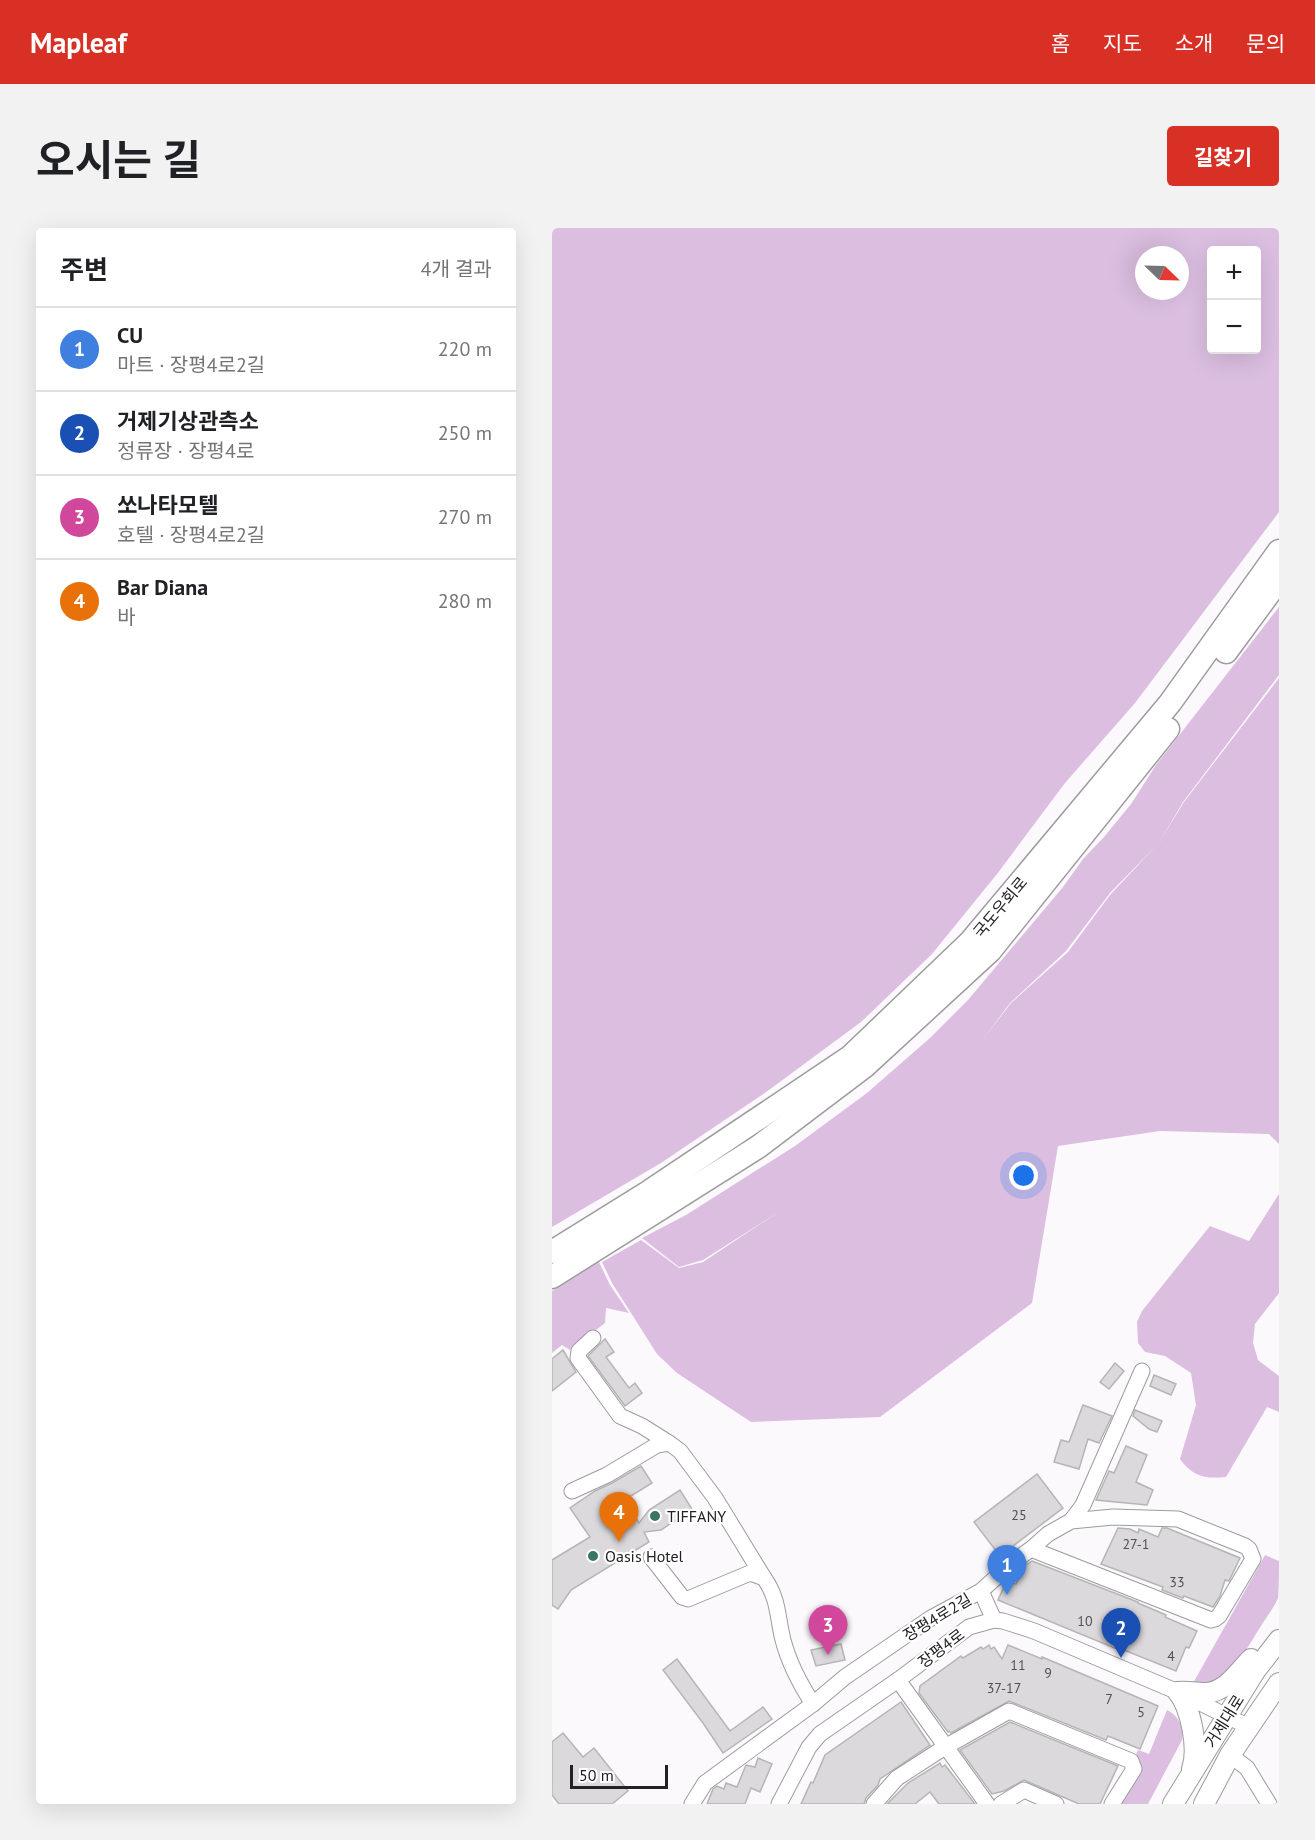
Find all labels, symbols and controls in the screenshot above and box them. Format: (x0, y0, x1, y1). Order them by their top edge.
text: Mapleaf (30, 24, 127, 61)
text: 홈 (1051, 30, 1070, 57)
text: 지도 (1103, 30, 1142, 57)
text: 소개 (1175, 30, 1213, 57)
text: 문의 (1246, 30, 1285, 57)
button: 길찾기 (1167, 126, 1279, 186)
text: 오시는 길 (36, 132, 201, 187)
north arrow (1135, 246, 1189, 300)
map controls (1207, 246, 1261, 354)
button: + (1207, 246, 1261, 300)
text: 주변 (60, 253, 108, 286)
text: 4개 결과 (421, 256, 492, 282)
button: − (1207, 300, 1261, 354)
text: CU (117, 321, 143, 349)
text: 1 (74, 336, 85, 362)
text: 220 m (438, 336, 492, 362)
text: 마트 · 장평4로2길 (117, 352, 265, 378)
text: 거제기상관측소 (117, 407, 259, 435)
text: 2 (74, 420, 85, 446)
text: 250 m (438, 420, 492, 446)
text: 정류장 · 장평4로 (117, 438, 254, 464)
text: 쏘나타모텔 (117, 491, 218, 519)
text: 3 (74, 504, 85, 530)
text: 270 m (438, 504, 492, 530)
text: 호텔 · 장평4로2길 (117, 522, 265, 548)
text: Bar Diana (117, 573, 208, 601)
text: 4 (74, 588, 85, 614)
text: 280 m (438, 588, 492, 614)
text: 바 (117, 604, 135, 630)
street label: 국도우회로 (969, 872, 1031, 942)
your location (1009, 1161, 1038, 1190)
pin: 4 (600, 1492, 638, 1542)
place label: TIFFANY (667, 1506, 726, 1526)
house number: 25 (1011, 1506, 1027, 1524)
marker: TIFFANY (648, 1509, 662, 1523)
house number: 27-1 (1122, 1535, 1150, 1553)
place label: Oasis Hotel (605, 1546, 684, 1566)
pin: 1 (988, 1546, 1026, 1595)
marker: Oasis Hotel (586, 1549, 600, 1563)
house number: 33 (1169, 1573, 1185, 1591)
street label: 장평4로2길 (899, 1589, 975, 1645)
pin: 3 (808, 1606, 848, 1655)
pin: 2 (1102, 1608, 1140, 1658)
house number: 10 (1077, 1612, 1093, 1630)
street label: 장평4로 (914, 1624, 968, 1672)
house number: 4 (1167, 1647, 1175, 1665)
house number: 11 (1010, 1656, 1026, 1674)
house number: 9 (1044, 1664, 1052, 1682)
house number: 37-17 (987, 1679, 1021, 1697)
house number: 7 (1105, 1690, 1113, 1708)
street label: 거제대로 (1200, 1691, 1248, 1751)
house number: 5 (1137, 1703, 1145, 1721)
scale bar (570, 1762, 668, 1790)
text: 50 m (579, 1765, 614, 1785)

